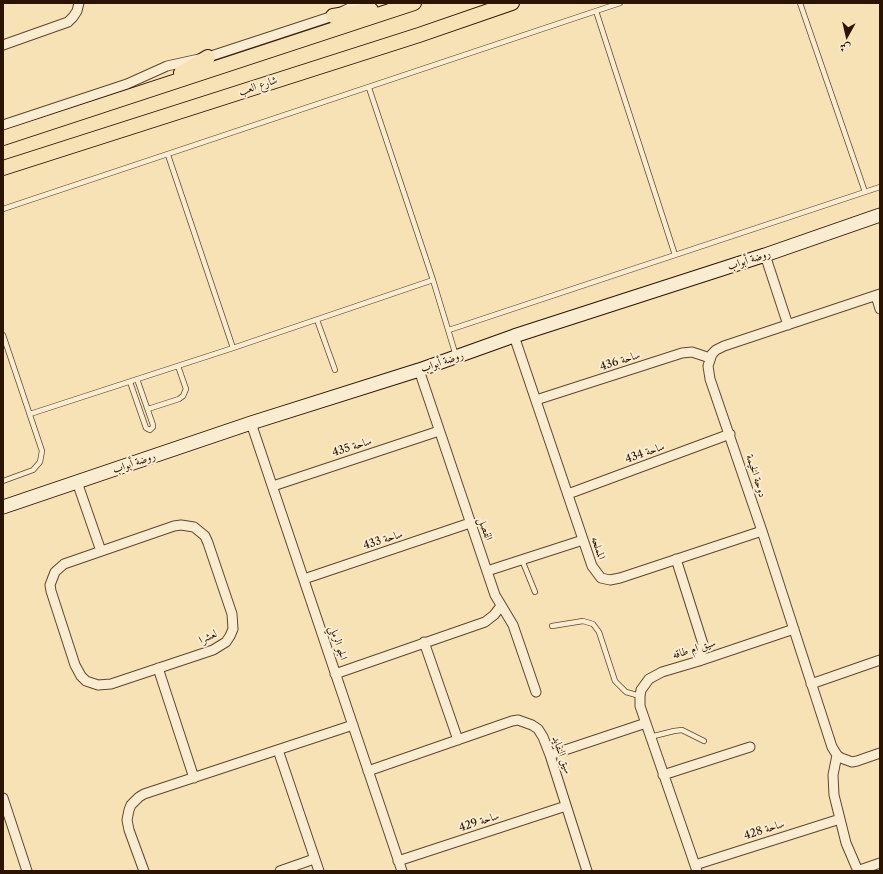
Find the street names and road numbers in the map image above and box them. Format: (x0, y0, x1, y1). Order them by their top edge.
street label: شارع العب (237, 74, 279, 98)
street label: روضة أبواب (726, 247, 772, 273)
street label: روضة أبواب (419, 348, 465, 376)
street label: ساحة 436 (598, 348, 642, 374)
street label: ساحة 435 (331, 434, 373, 460)
street label: ساحة 434 (623, 440, 667, 466)
street label: روضة أبواب (111, 449, 157, 477)
street label: دوحة الخيمة (743, 453, 769, 499)
street label: الفصل (475, 516, 495, 542)
street label: ساحة 433 (361, 527, 405, 553)
street label: المملحه (588, 535, 608, 561)
street label: الجو الرملي (326, 624, 350, 662)
street label: لعشرا (197, 627, 219, 647)
street label: سيق ام طاقه (671, 636, 717, 662)
street label: سيق النفايد (549, 734, 575, 776)
street label: ساحة 429 (457, 809, 501, 835)
street label: ساحة 428 (742, 817, 786, 843)

